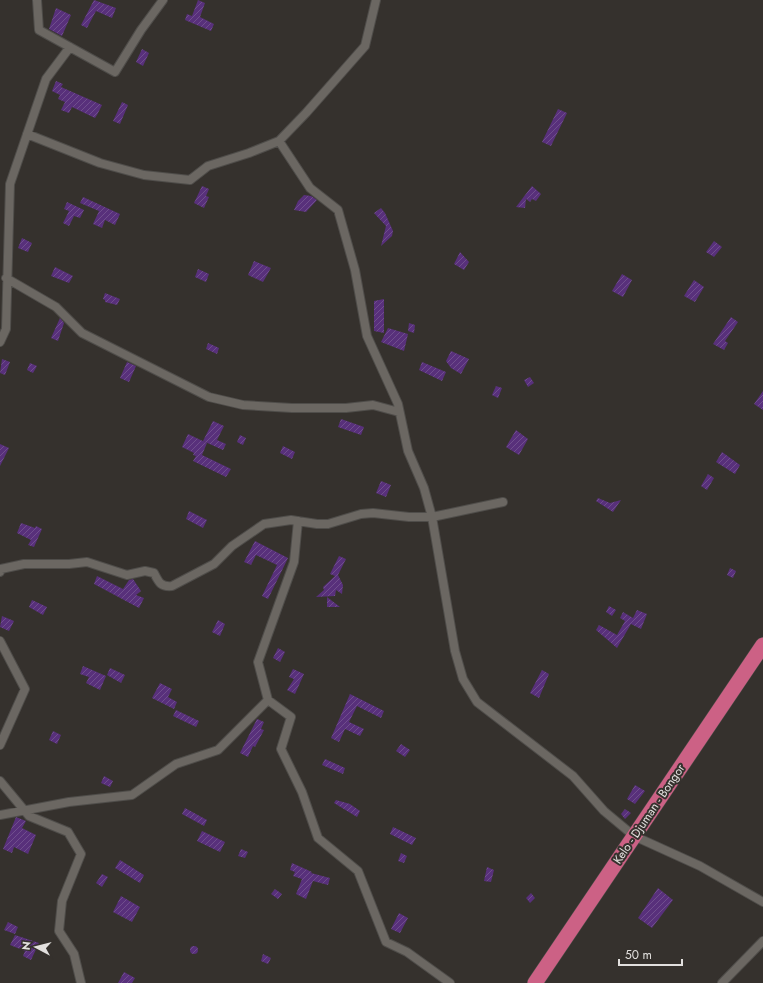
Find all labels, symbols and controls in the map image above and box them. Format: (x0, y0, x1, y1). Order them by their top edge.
street label: Kelo - Djuman - Bongor (609, 760, 690, 868)
north arrow (16, 927, 56, 967)
text: N (18, 940, 35, 951)
scale bar (619, 941, 682, 967)
text: 50 m (625, 946, 652, 964)

